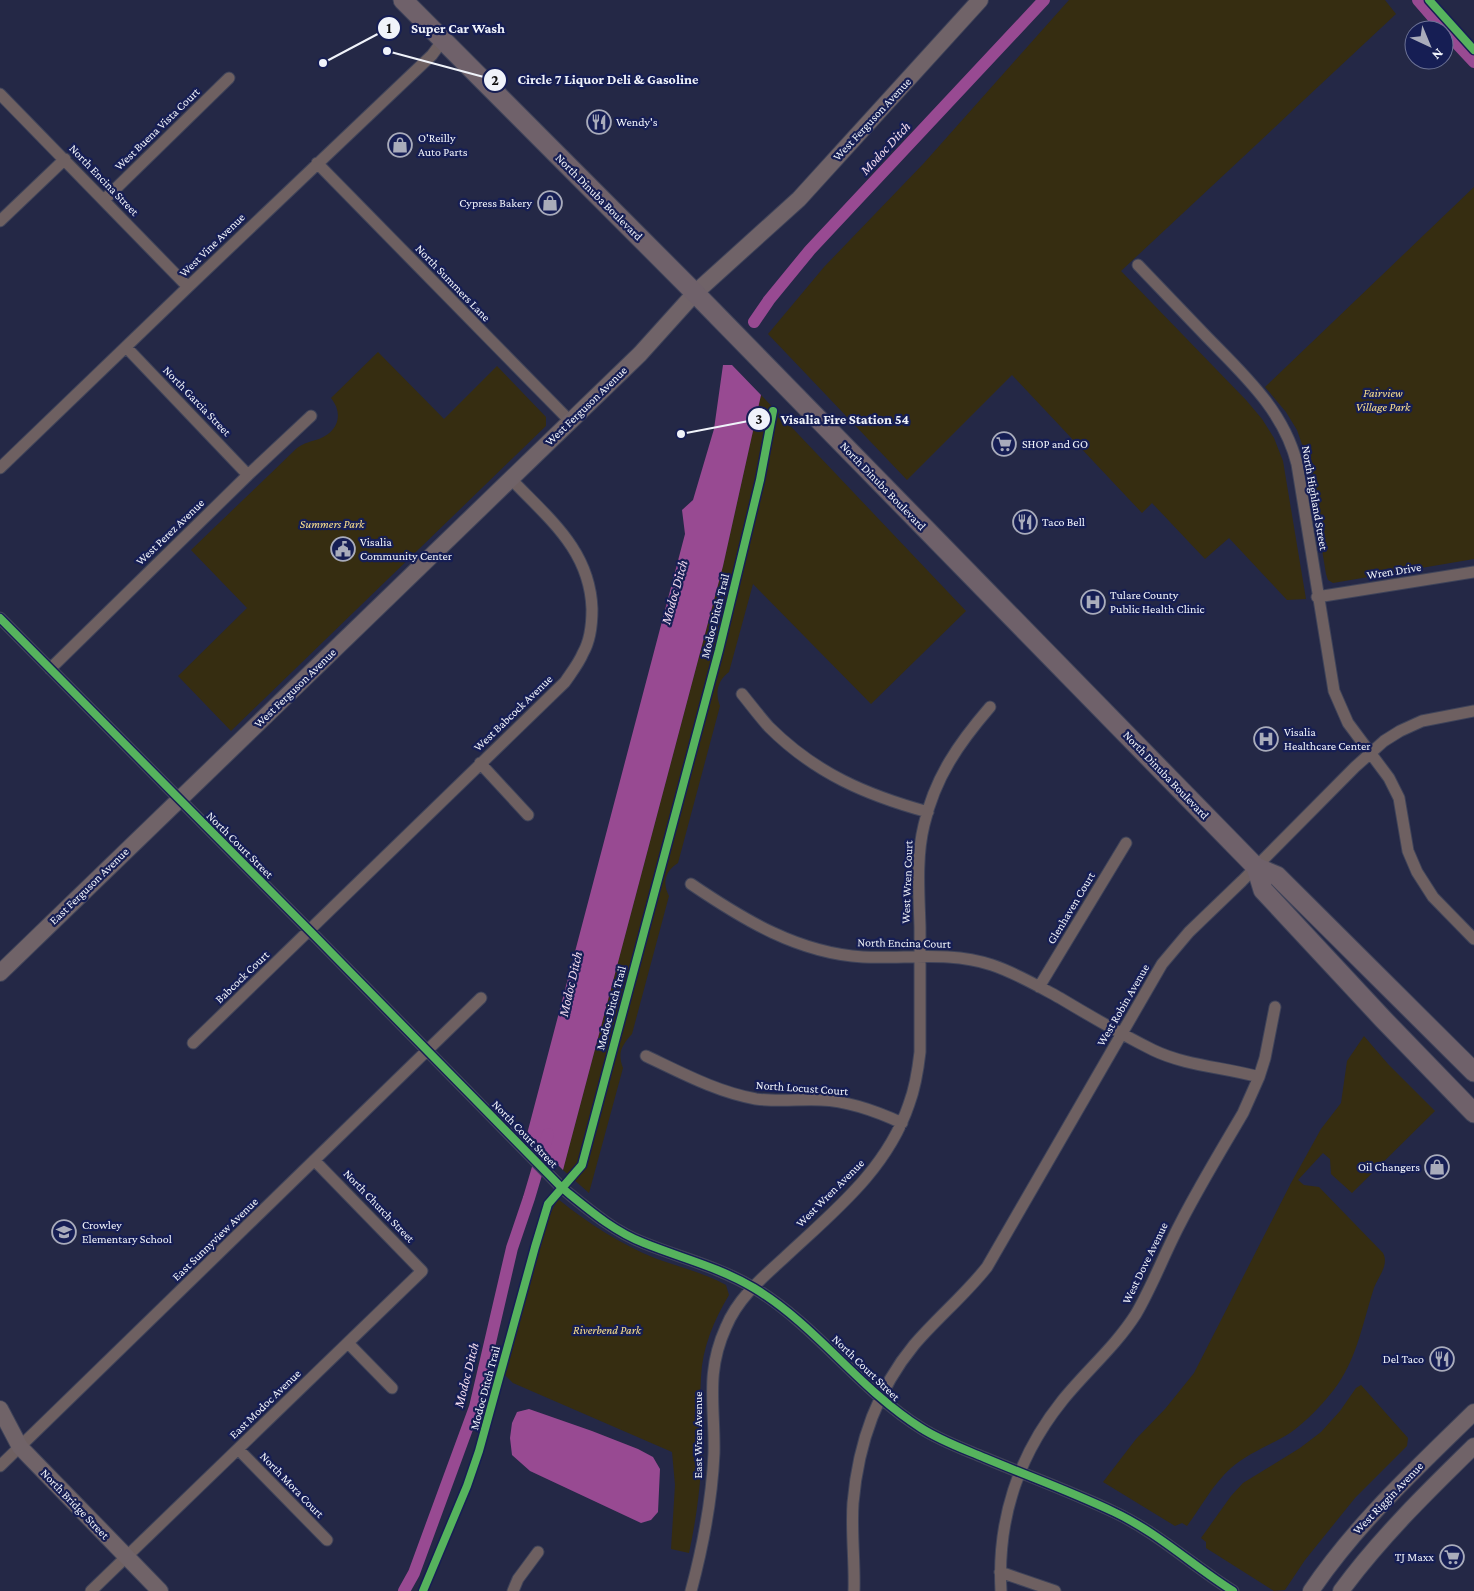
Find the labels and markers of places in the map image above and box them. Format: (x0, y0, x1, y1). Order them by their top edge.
callout: Super Car Wash (376, 13, 515, 42)
callout: Circle 7 Liquor Deli & Gasoline (483, 65, 709, 94)
restaurant icon: Wendy's (586, 109, 612, 135)
place label: Wendy's (616, 115, 658, 129)
place label: O'Reilly Auto Parts (418, 131, 468, 159)
shop icon: O'Reilly Auto Parts (387, 132, 413, 158)
shop icon: Cypress Bakery (537, 190, 563, 216)
place label: Cypress Bakery (459, 196, 532, 210)
callout: Visalia Fire Station 54 (746, 405, 919, 434)
supermarket icon: SHOP and GO (991, 431, 1017, 457)
place label: SHOP and GO (1022, 437, 1088, 451)
restaurant icon: Taco Bell (1012, 509, 1038, 535)
place label: Taco Bell (1042, 515, 1085, 529)
place label: Visalia Community Center (360, 535, 453, 563)
public building icon: Visalia Community Center (330, 536, 356, 562)
place label: Tulare County Public Health Clinic (1110, 588, 1205, 616)
hospital icon: Tulare County Public Health Clinic (1080, 589, 1106, 615)
place label: Visalia Healthcare Center (1284, 725, 1371, 753)
hospital icon: Visalia Healthcare Center (1253, 726, 1279, 752)
shop icon: Oil Changers (1424, 1154, 1450, 1180)
place label: Oil Changers (1358, 1160, 1420, 1174)
place label: Crowley Elementary School (82, 1218, 172, 1246)
school or university icon: Crowley Elementary School (51, 1219, 77, 1245)
restaurant icon: Del Taco (1429, 1346, 1455, 1372)
place label: Del Taco (1383, 1352, 1424, 1366)
supermarket icon: TJ Maxx (1439, 1544, 1465, 1570)
place label: TJ Maxx (1395, 1550, 1434, 1564)

